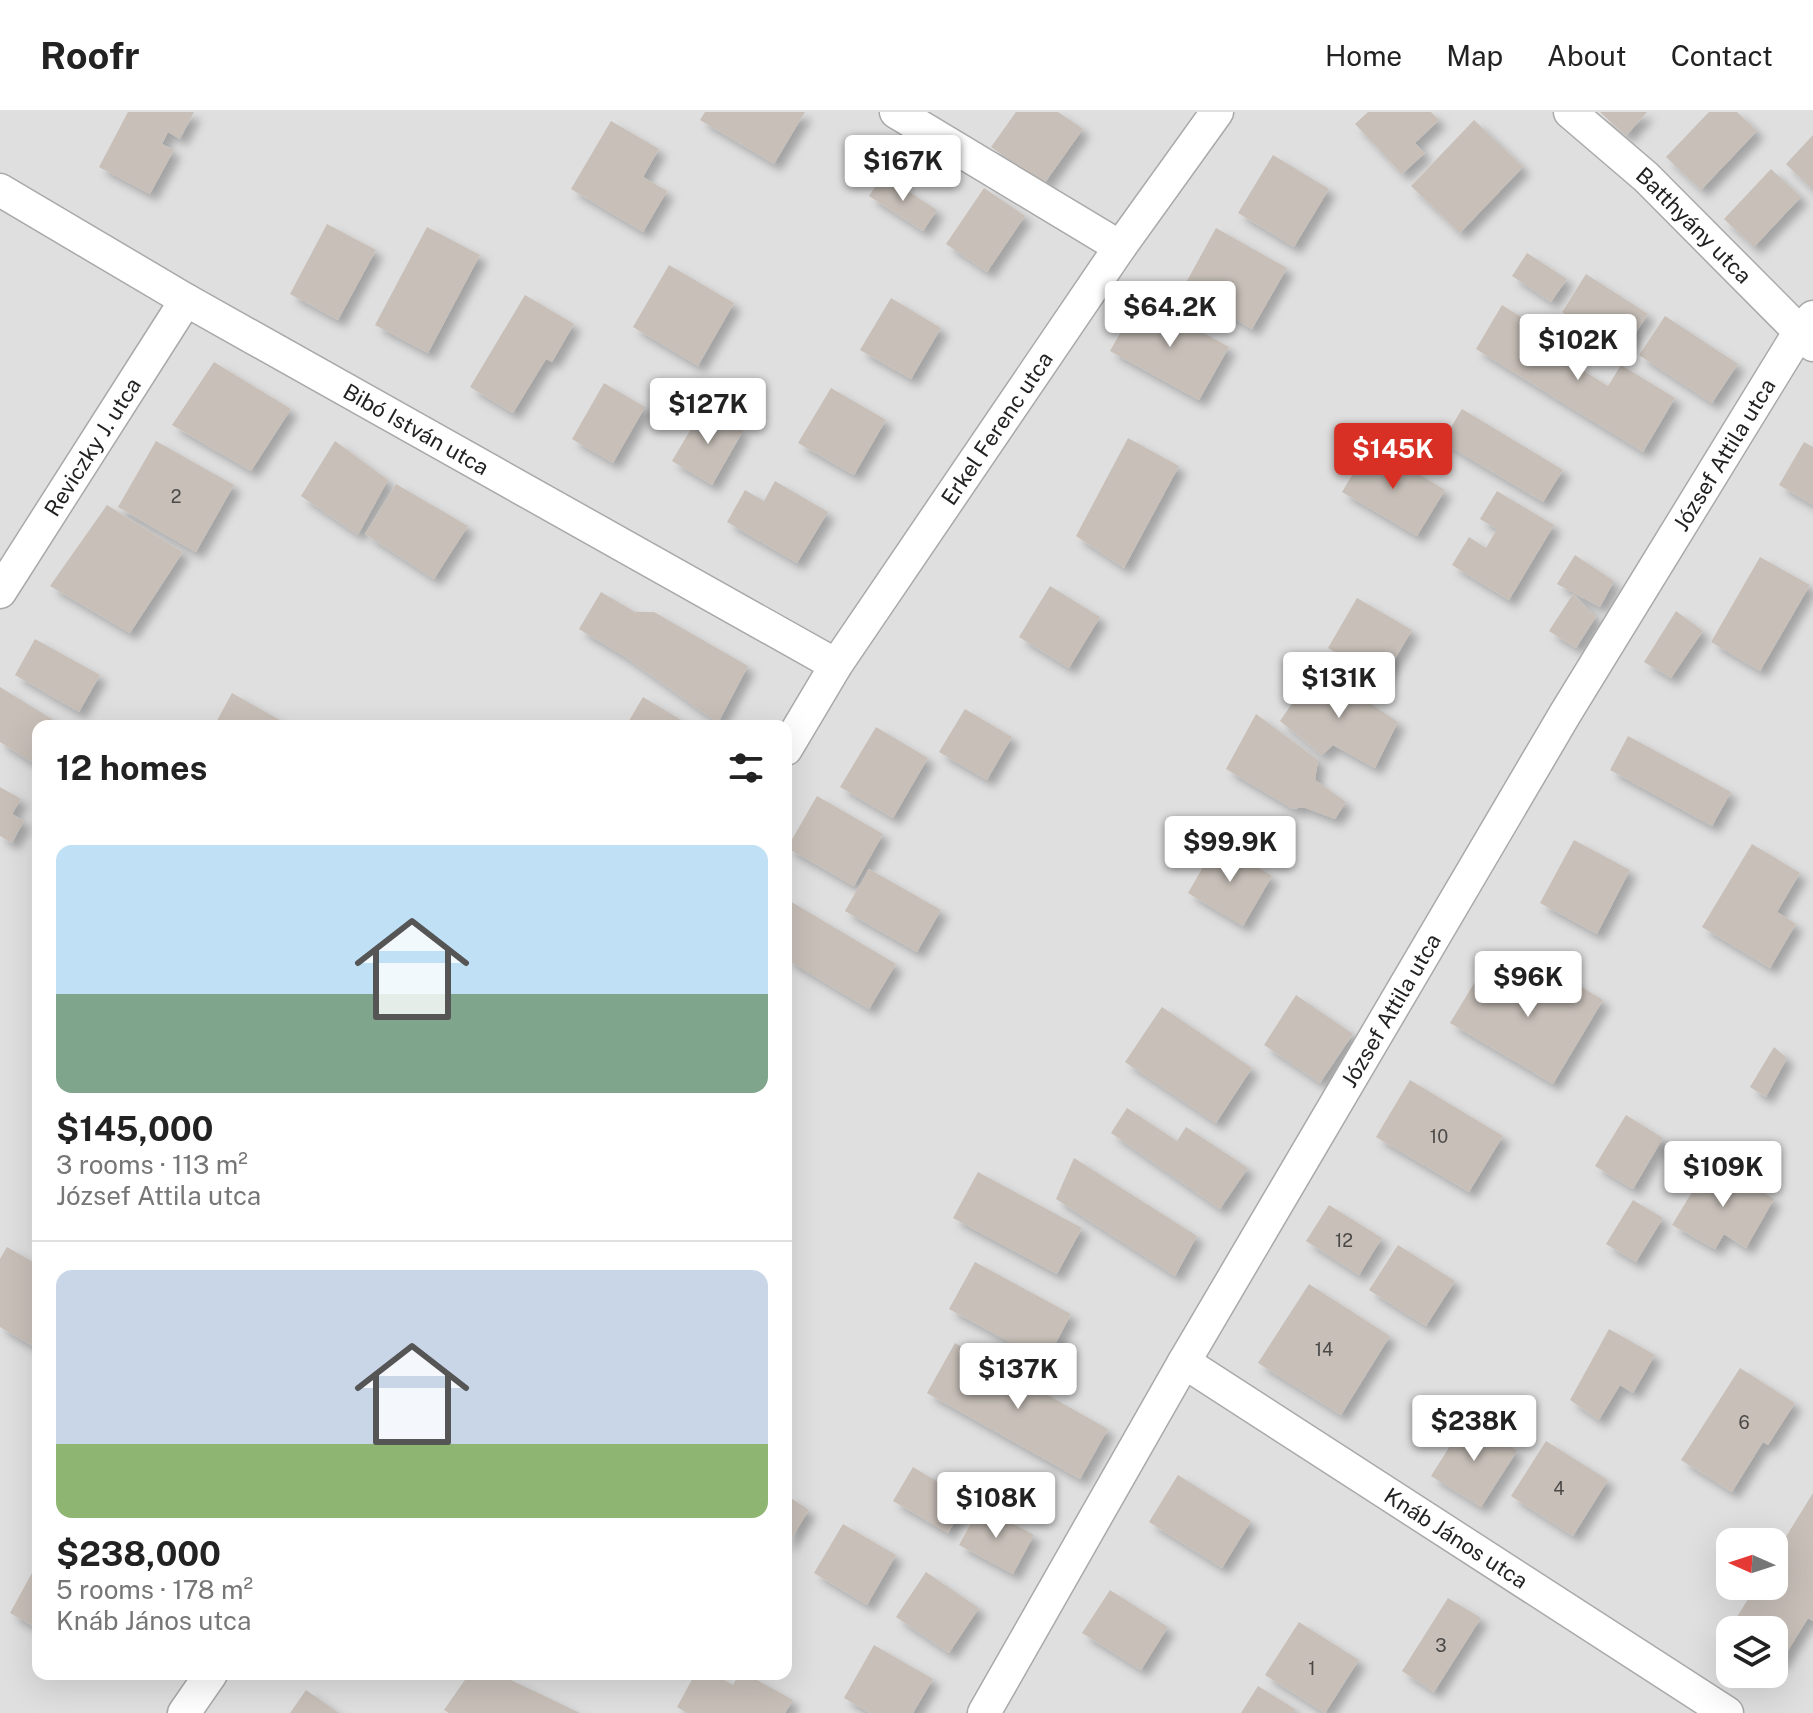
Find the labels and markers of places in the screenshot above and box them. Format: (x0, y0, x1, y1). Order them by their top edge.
pin: $167K (847, 135, 959, 203)
pin: $64.2K (1105, 281, 1235, 349)
pin: $102K (1522, 314, 1634, 382)
pin: $127K (652, 378, 764, 446)
pin: $145K (1337, 423, 1449, 491)
pin: $131K (1283, 652, 1395, 720)
pin: $99.9K (1165, 816, 1295, 884)
pin: $96K (1481, 951, 1575, 1019)
pin: $109K (1667, 1141, 1779, 1209)
pin: $137K (962, 1343, 1074, 1411)
pin: $238K (1418, 1395, 1530, 1463)
pin: $108K (940, 1472, 1052, 1540)

